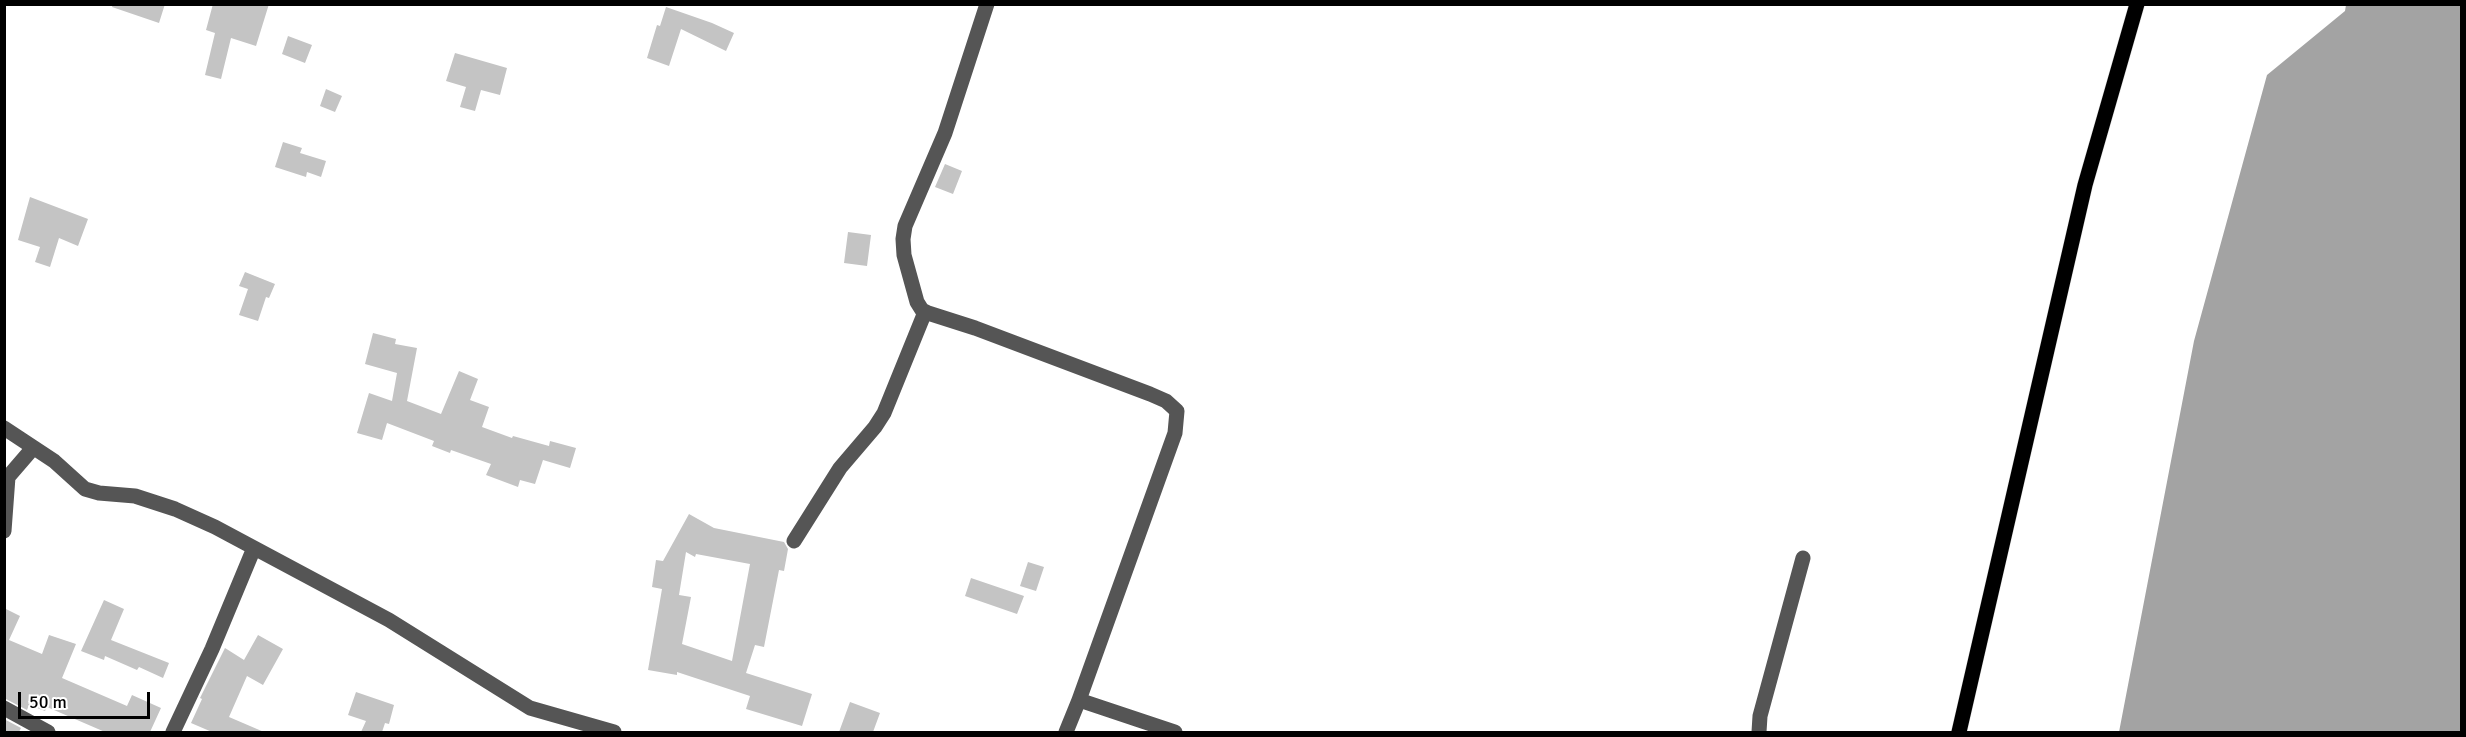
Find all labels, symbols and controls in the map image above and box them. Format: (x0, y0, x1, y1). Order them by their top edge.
scale bar (21, 680, 153, 718)
text: 50 m (29, 691, 67, 713)

